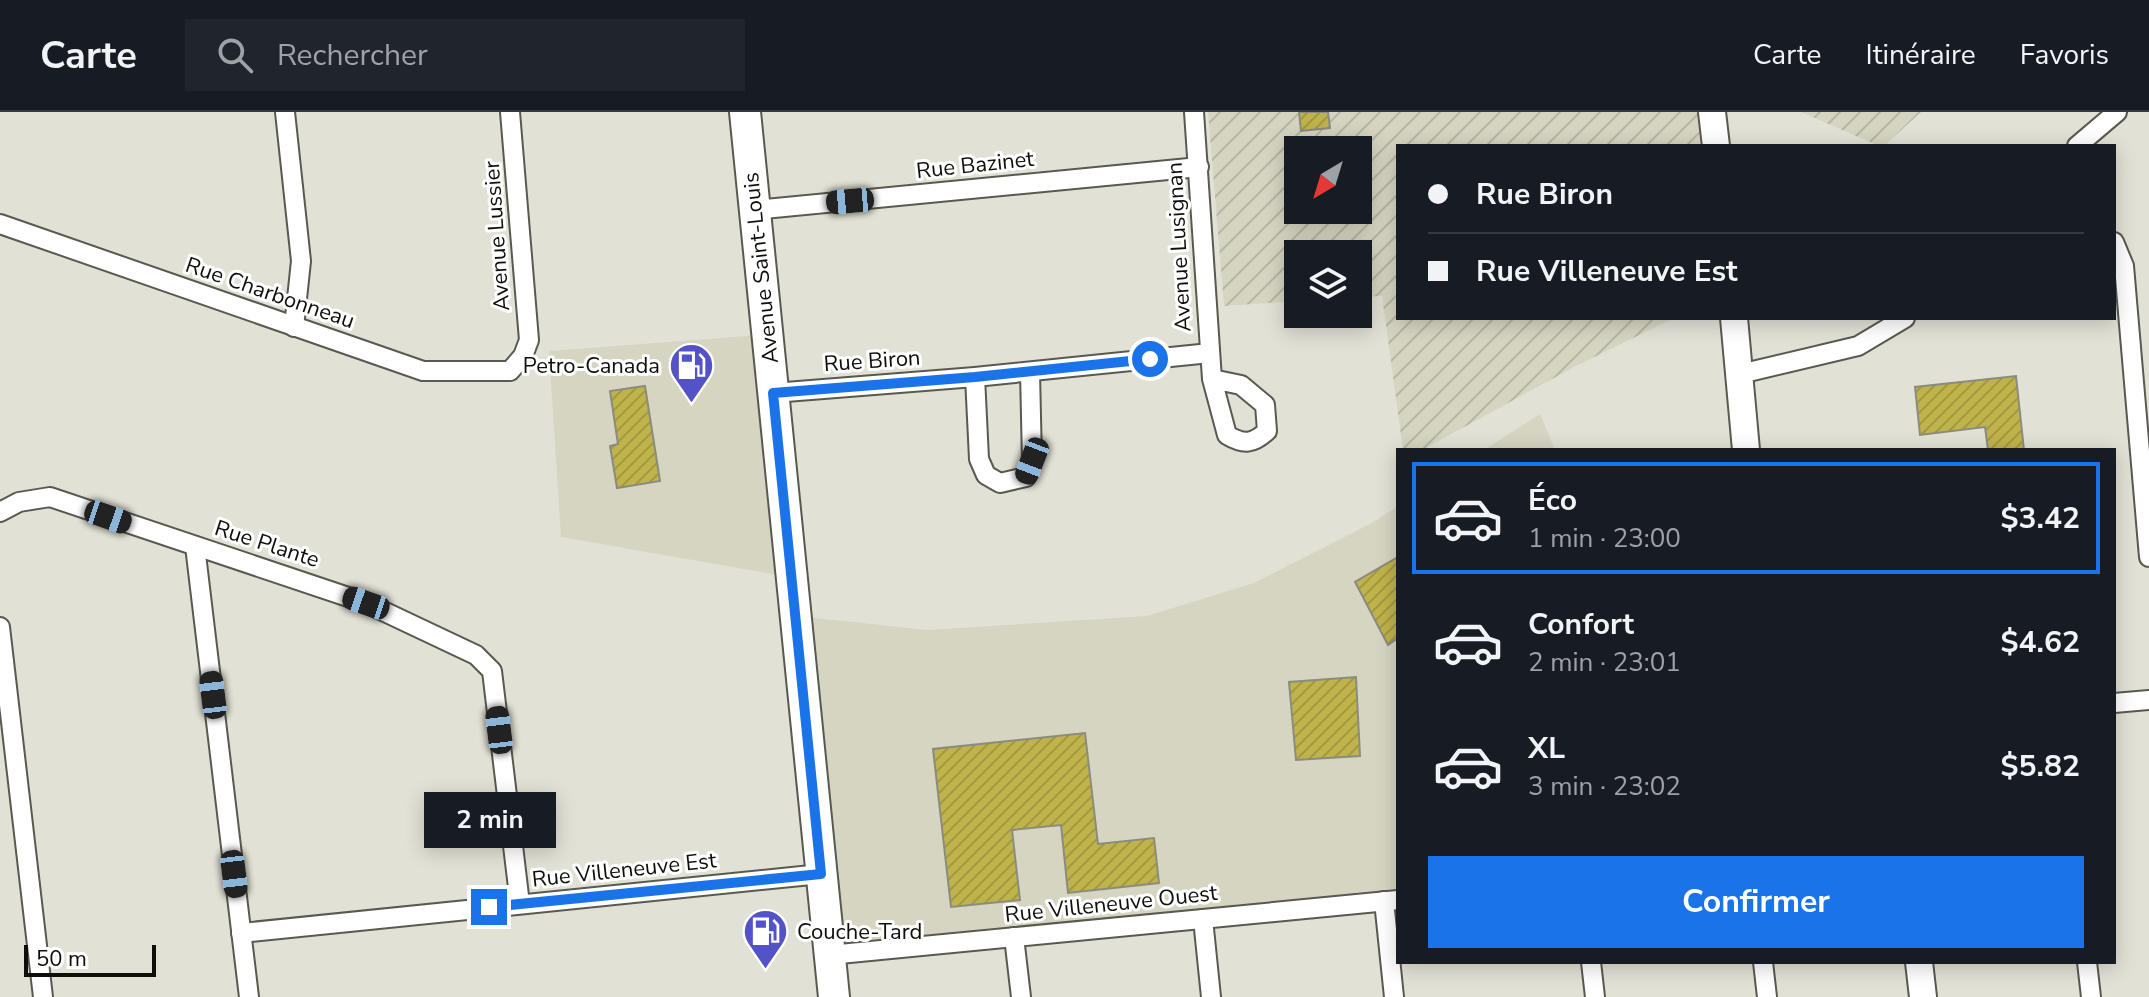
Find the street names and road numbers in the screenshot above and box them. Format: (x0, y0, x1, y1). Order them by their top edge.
street label: Rue Bazinet (915, 144, 1036, 186)
street label: Avenue Lussier (477, 160, 517, 312)
street label: Avenue Lusignan (1160, 161, 1198, 333)
street label: Avenue Saint-Louis (736, 171, 786, 365)
street label: Rue Charbonneau (181, 250, 359, 336)
street label: Rue Biron (823, 343, 921, 379)
street label: Rue Plante (211, 513, 323, 575)
street label: Rue Villeneuve Est (530, 845, 718, 895)
street label: Rue Villeneuve Ouest (1003, 878, 1219, 930)

